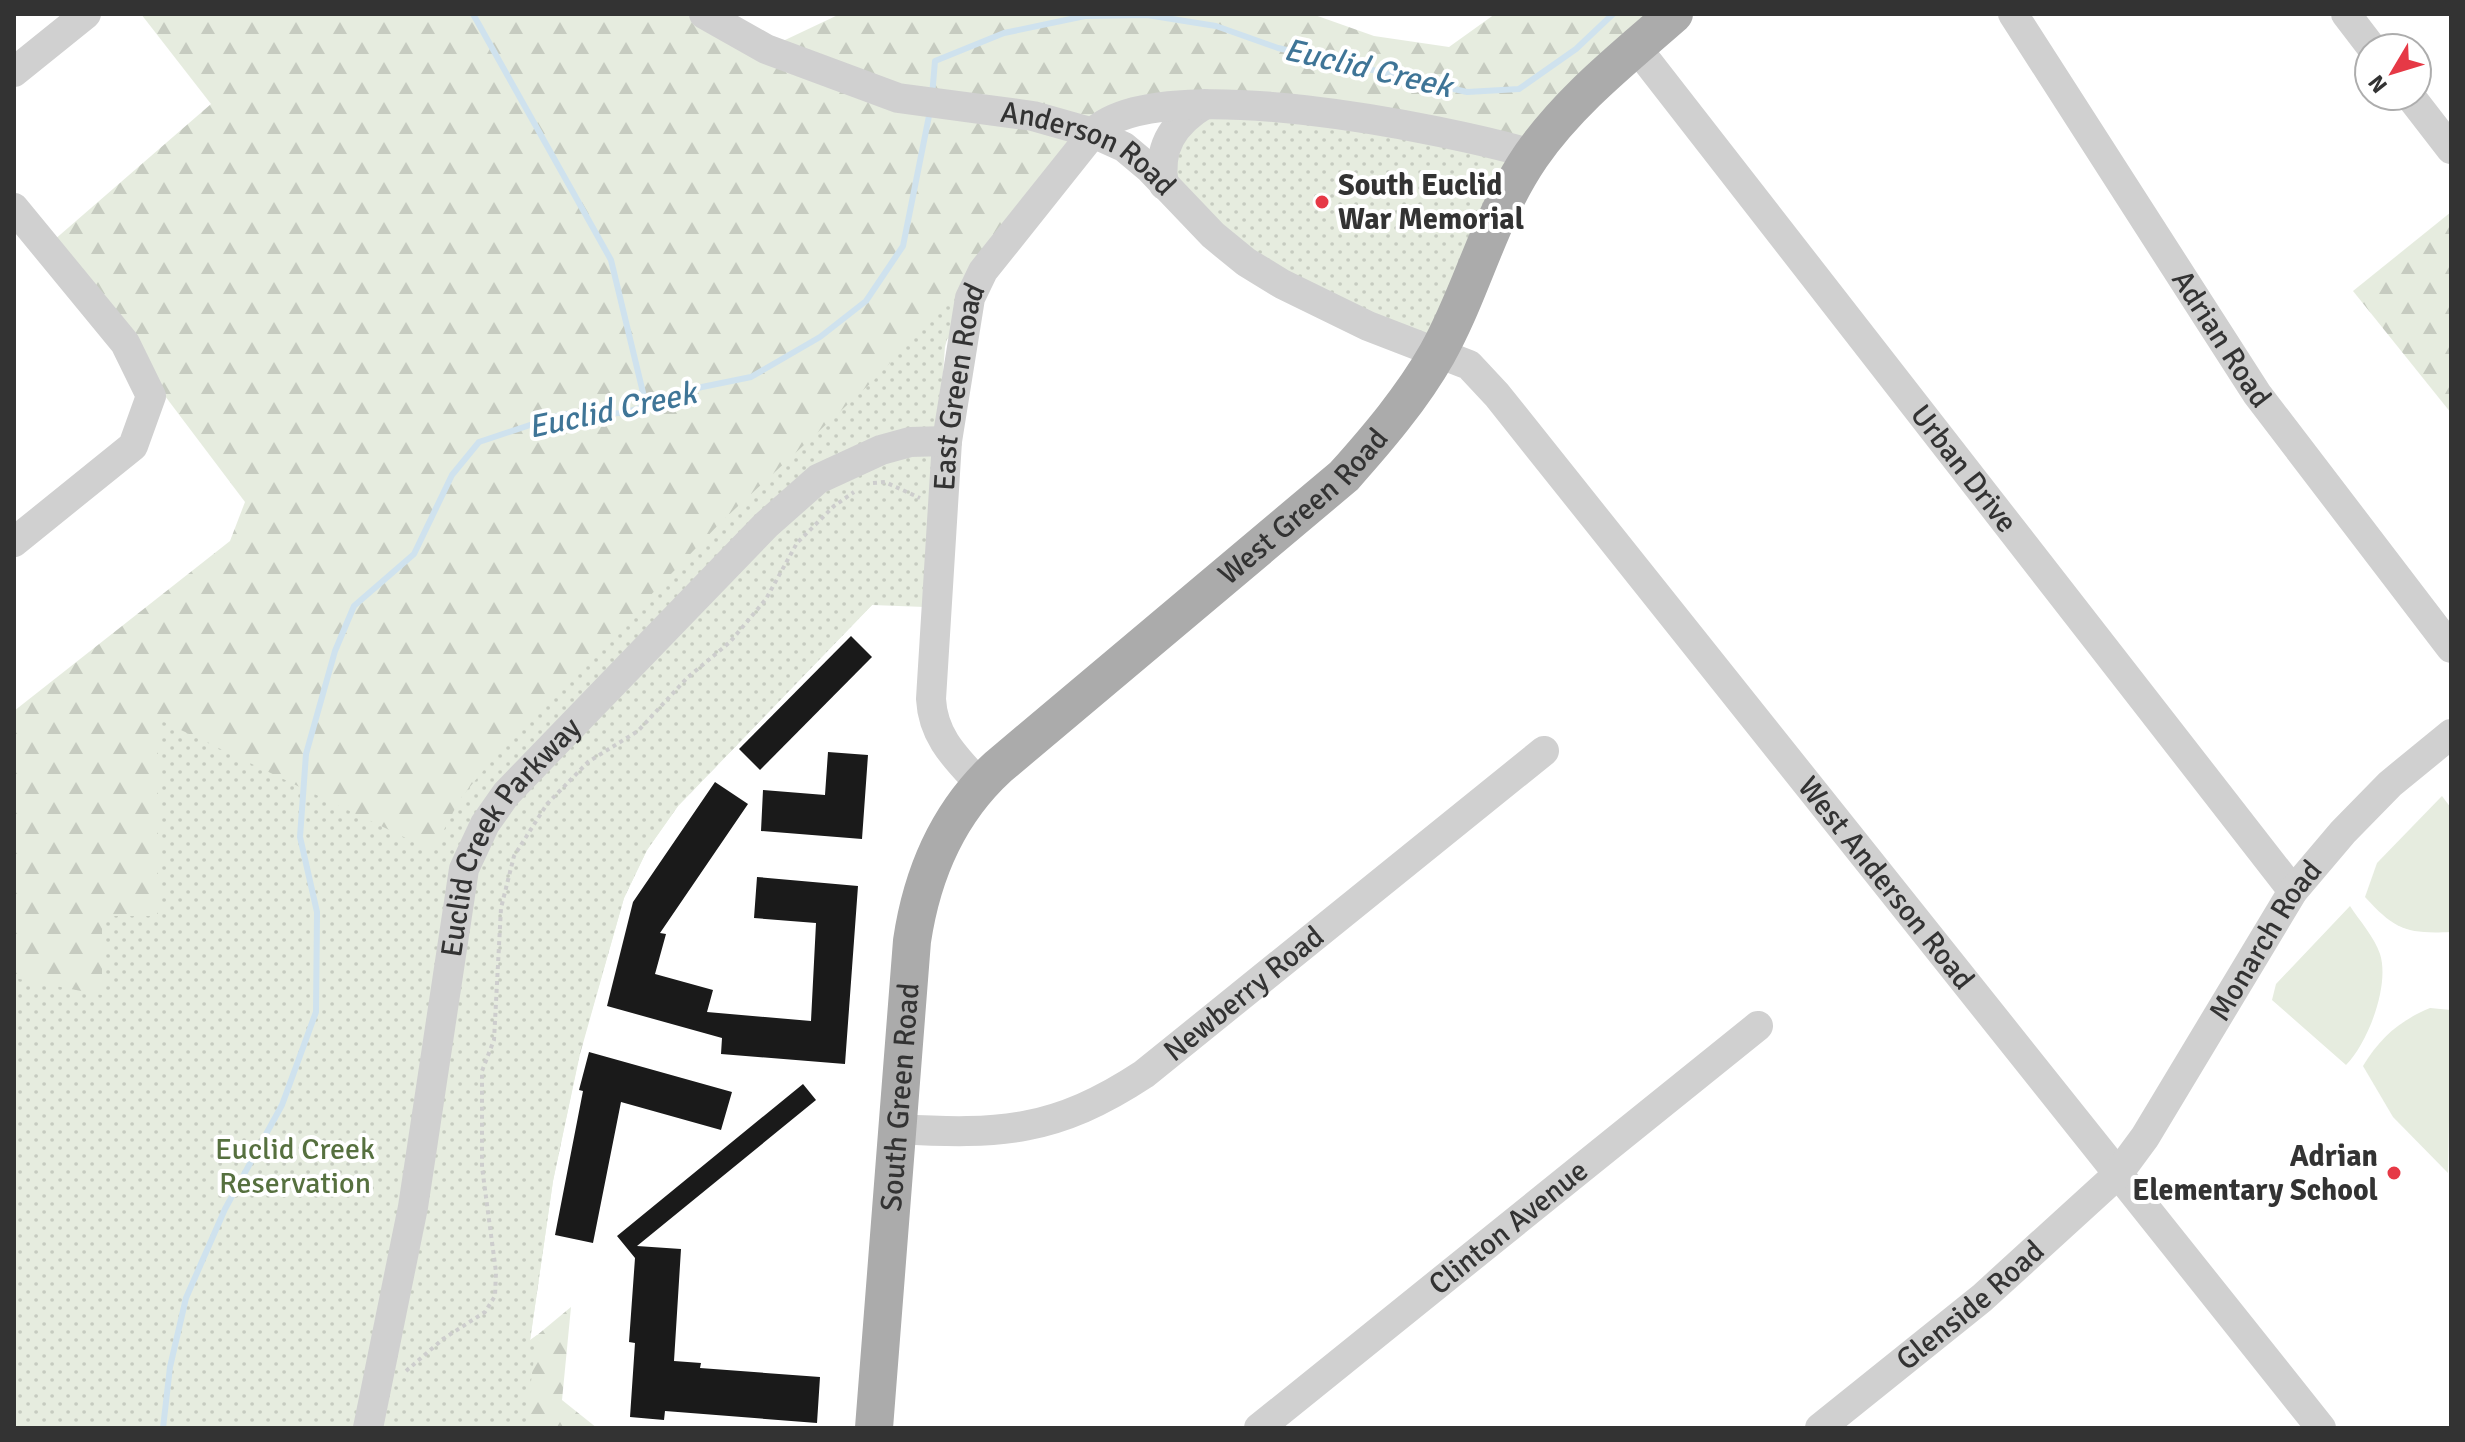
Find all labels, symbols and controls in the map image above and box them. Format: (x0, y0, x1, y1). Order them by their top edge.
water label: Euclid Creek (1280, 30, 1458, 107)
north arrow (2353, 32, 2433, 112)
text: N (2362, 70, 2393, 98)
street label: Anderson Road (998, 93, 1184, 203)
place label: South Euclid War Memorial (1338, 167, 1524, 238)
marker: South Euclid War Memorial (1313, 193, 1331, 211)
street label: Adrian Road (2164, 263, 2279, 415)
street label: East Green Road (925, 277, 993, 492)
water label: Euclid Creek (524, 373, 702, 447)
street label: Urban Drive (1903, 397, 2025, 540)
street label: West Green Road (1211, 420, 1396, 592)
street label: Euclid Creek Parkway (432, 709, 589, 959)
street label: West Anderson Road (1790, 769, 1983, 997)
street label: Monarch Road (2201, 852, 2330, 1028)
street label: Newberry Road (1156, 918, 1331, 1069)
street label: South Green Road (872, 981, 927, 1213)
park label: Euclid Creek Reservation (215, 1131, 375, 1202)
place label: Adrian Elementary School (2132, 1138, 2378, 1209)
street label: Clinton Avenue (1421, 1152, 1595, 1303)
marker: Adrian Elementary School (2385, 1164, 2403, 1182)
street label: Glenside Road (1889, 1232, 2052, 1378)

